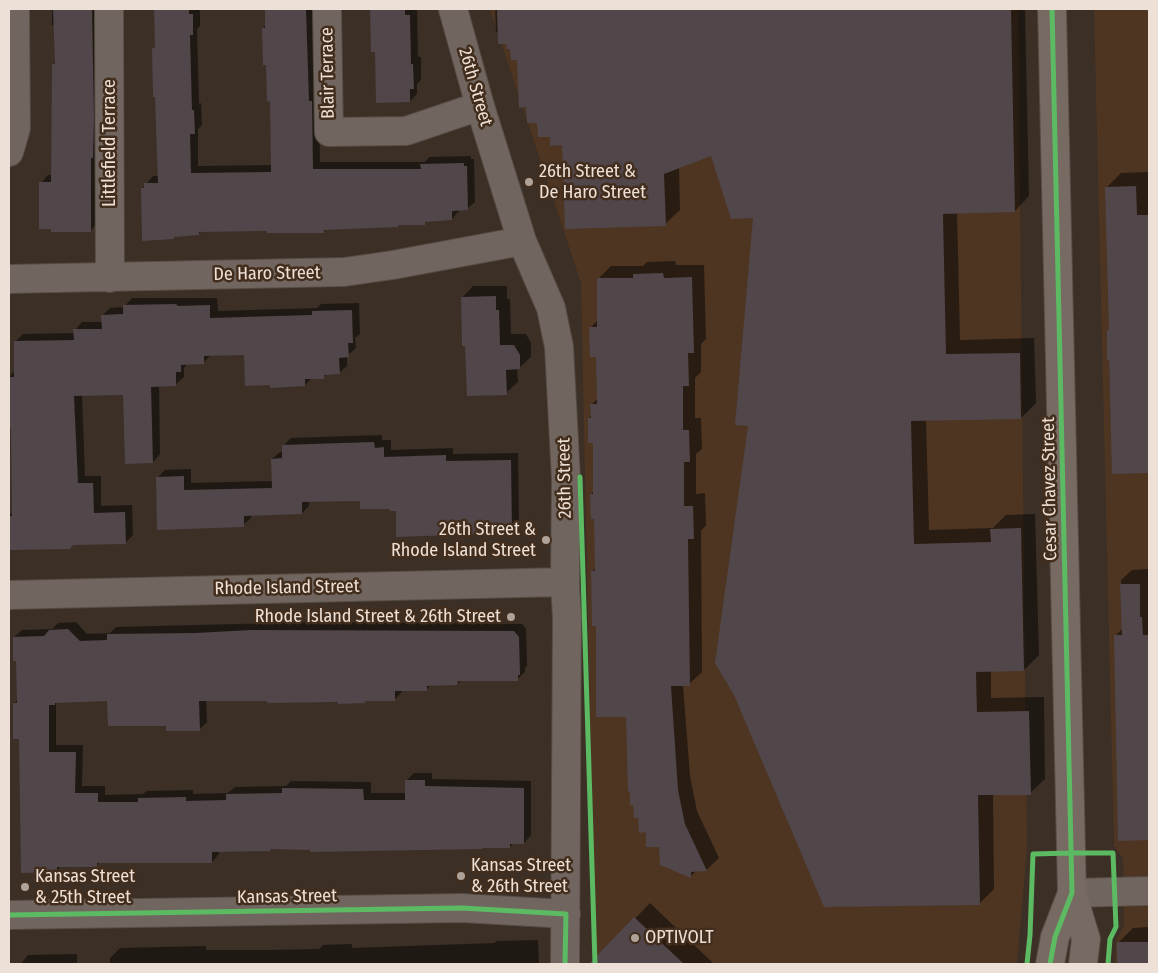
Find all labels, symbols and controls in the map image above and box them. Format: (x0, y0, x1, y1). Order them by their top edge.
street label: Blair Terrace (316, 27, 340, 119)
street label: 26th Street (453, 45, 497, 129)
street label: Littlefield Terrace (99, 79, 121, 207)
place label: 26th Street & De Haro Street (539, 161, 646, 203)
marker: 26th Street & De Haro Street (523, 176, 535, 188)
street label: De Haro Street (213, 262, 321, 286)
street label: Cesar Chavez Street (1038, 417, 1062, 561)
street label: 26th Street (553, 437, 577, 519)
place label: 26th Street & Rhode Island Street (391, 519, 536, 562)
marker: 26th Street & Rhode Island Street (540, 534, 552, 546)
street label: Rhode Island Street (214, 576, 360, 600)
place label: Rhode Island Street & 26th Street (255, 606, 501, 628)
marker: Rhode Island Street & 26th Street (505, 611, 517, 623)
place label: Kansas Street & 26th Street (471, 855, 571, 898)
place label: Kansas Street & 25th Street (35, 866, 135, 909)
marker: Kansas Street & 26th Street (455, 870, 467, 882)
marker: Kansas Street & 25th Street (19, 881, 31, 893)
street label: Kansas Street (237, 885, 337, 909)
place label: OPTIVOLT (645, 927, 714, 949)
marker: OPTIVOLT (629, 932, 641, 944)

